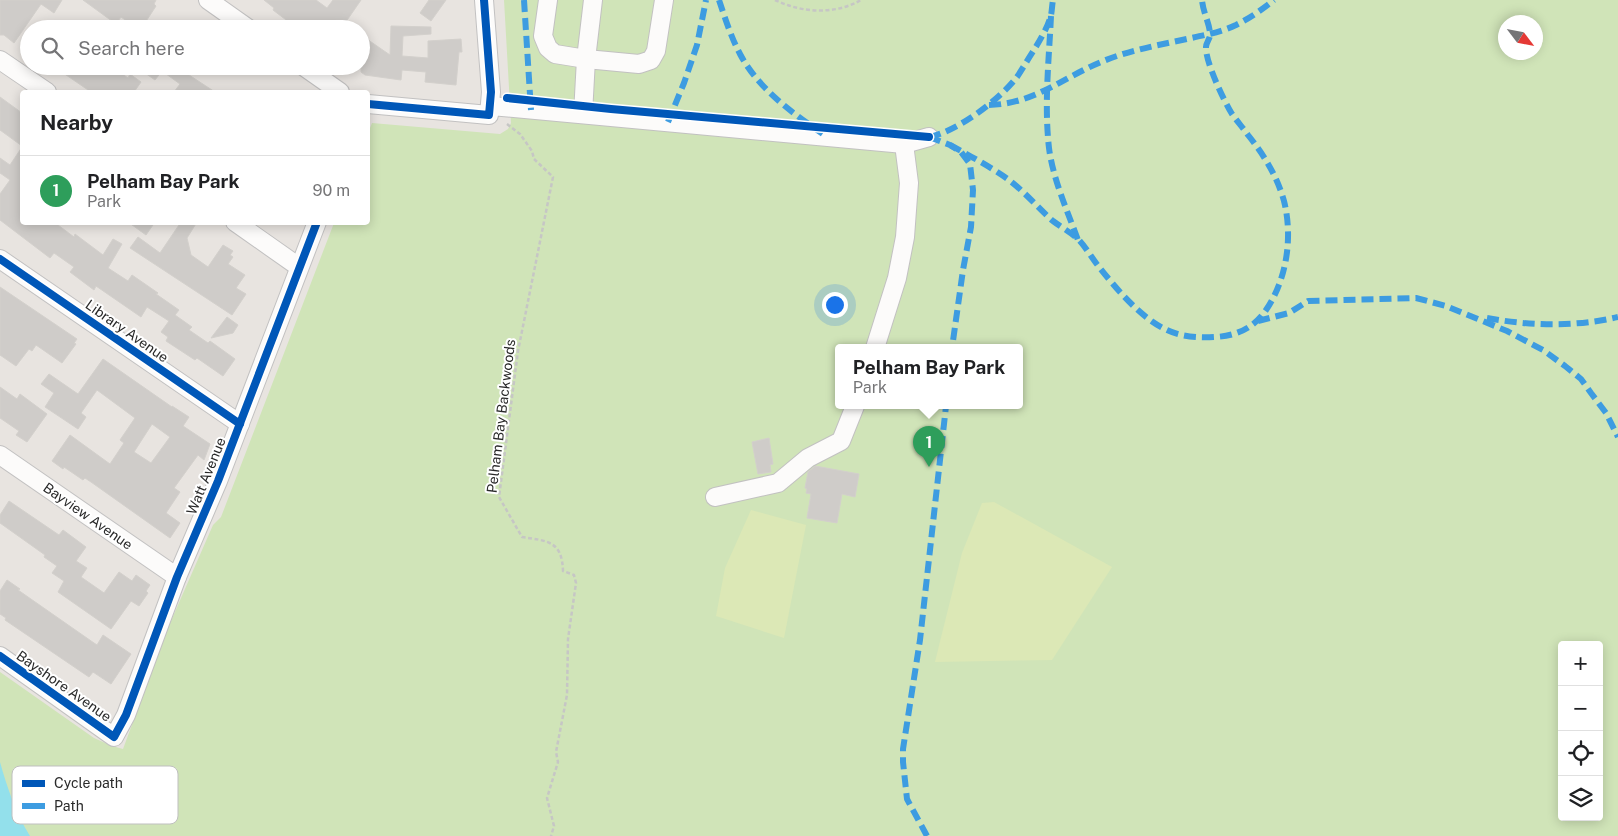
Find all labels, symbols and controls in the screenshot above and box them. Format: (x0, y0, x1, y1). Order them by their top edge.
north arrow (1498, 15, 1543, 60)
search box (20, 20, 370, 75)
icon: search (38, 34, 66, 62)
text: Search here (78, 37, 185, 59)
text: Nearby (40, 110, 113, 135)
text: Pelham Bay Park (87, 170, 239, 192)
text: 1 (53, 181, 59, 200)
text: 90 m (313, 181, 350, 200)
text: Park (87, 192, 121, 211)
your location (822, 292, 848, 318)
street label: Library Avenue (82, 296, 172, 366)
street label: Pelham Bay Backwoods (484, 338, 518, 494)
popup (835, 344, 1023, 409)
text: Pelham Bay Park (853, 356, 1005, 378)
text: Park (853, 378, 887, 397)
pin: 1 (913, 426, 945, 467)
street label: Watt Avenue (183, 435, 229, 517)
street label: Bayview Avenue (40, 479, 136, 553)
map controls (1558, 641, 1603, 821)
button: + (1558, 641, 1603, 686)
street label: Bayshore Avenue (14, 647, 115, 725)
button: − (1558, 686, 1603, 731)
button: locate (1558, 731, 1603, 776)
legend (12, 766, 178, 824)
text: Cycle path (54, 775, 123, 791)
button: layers (1558, 776, 1603, 821)
text: Path (54, 798, 84, 814)

